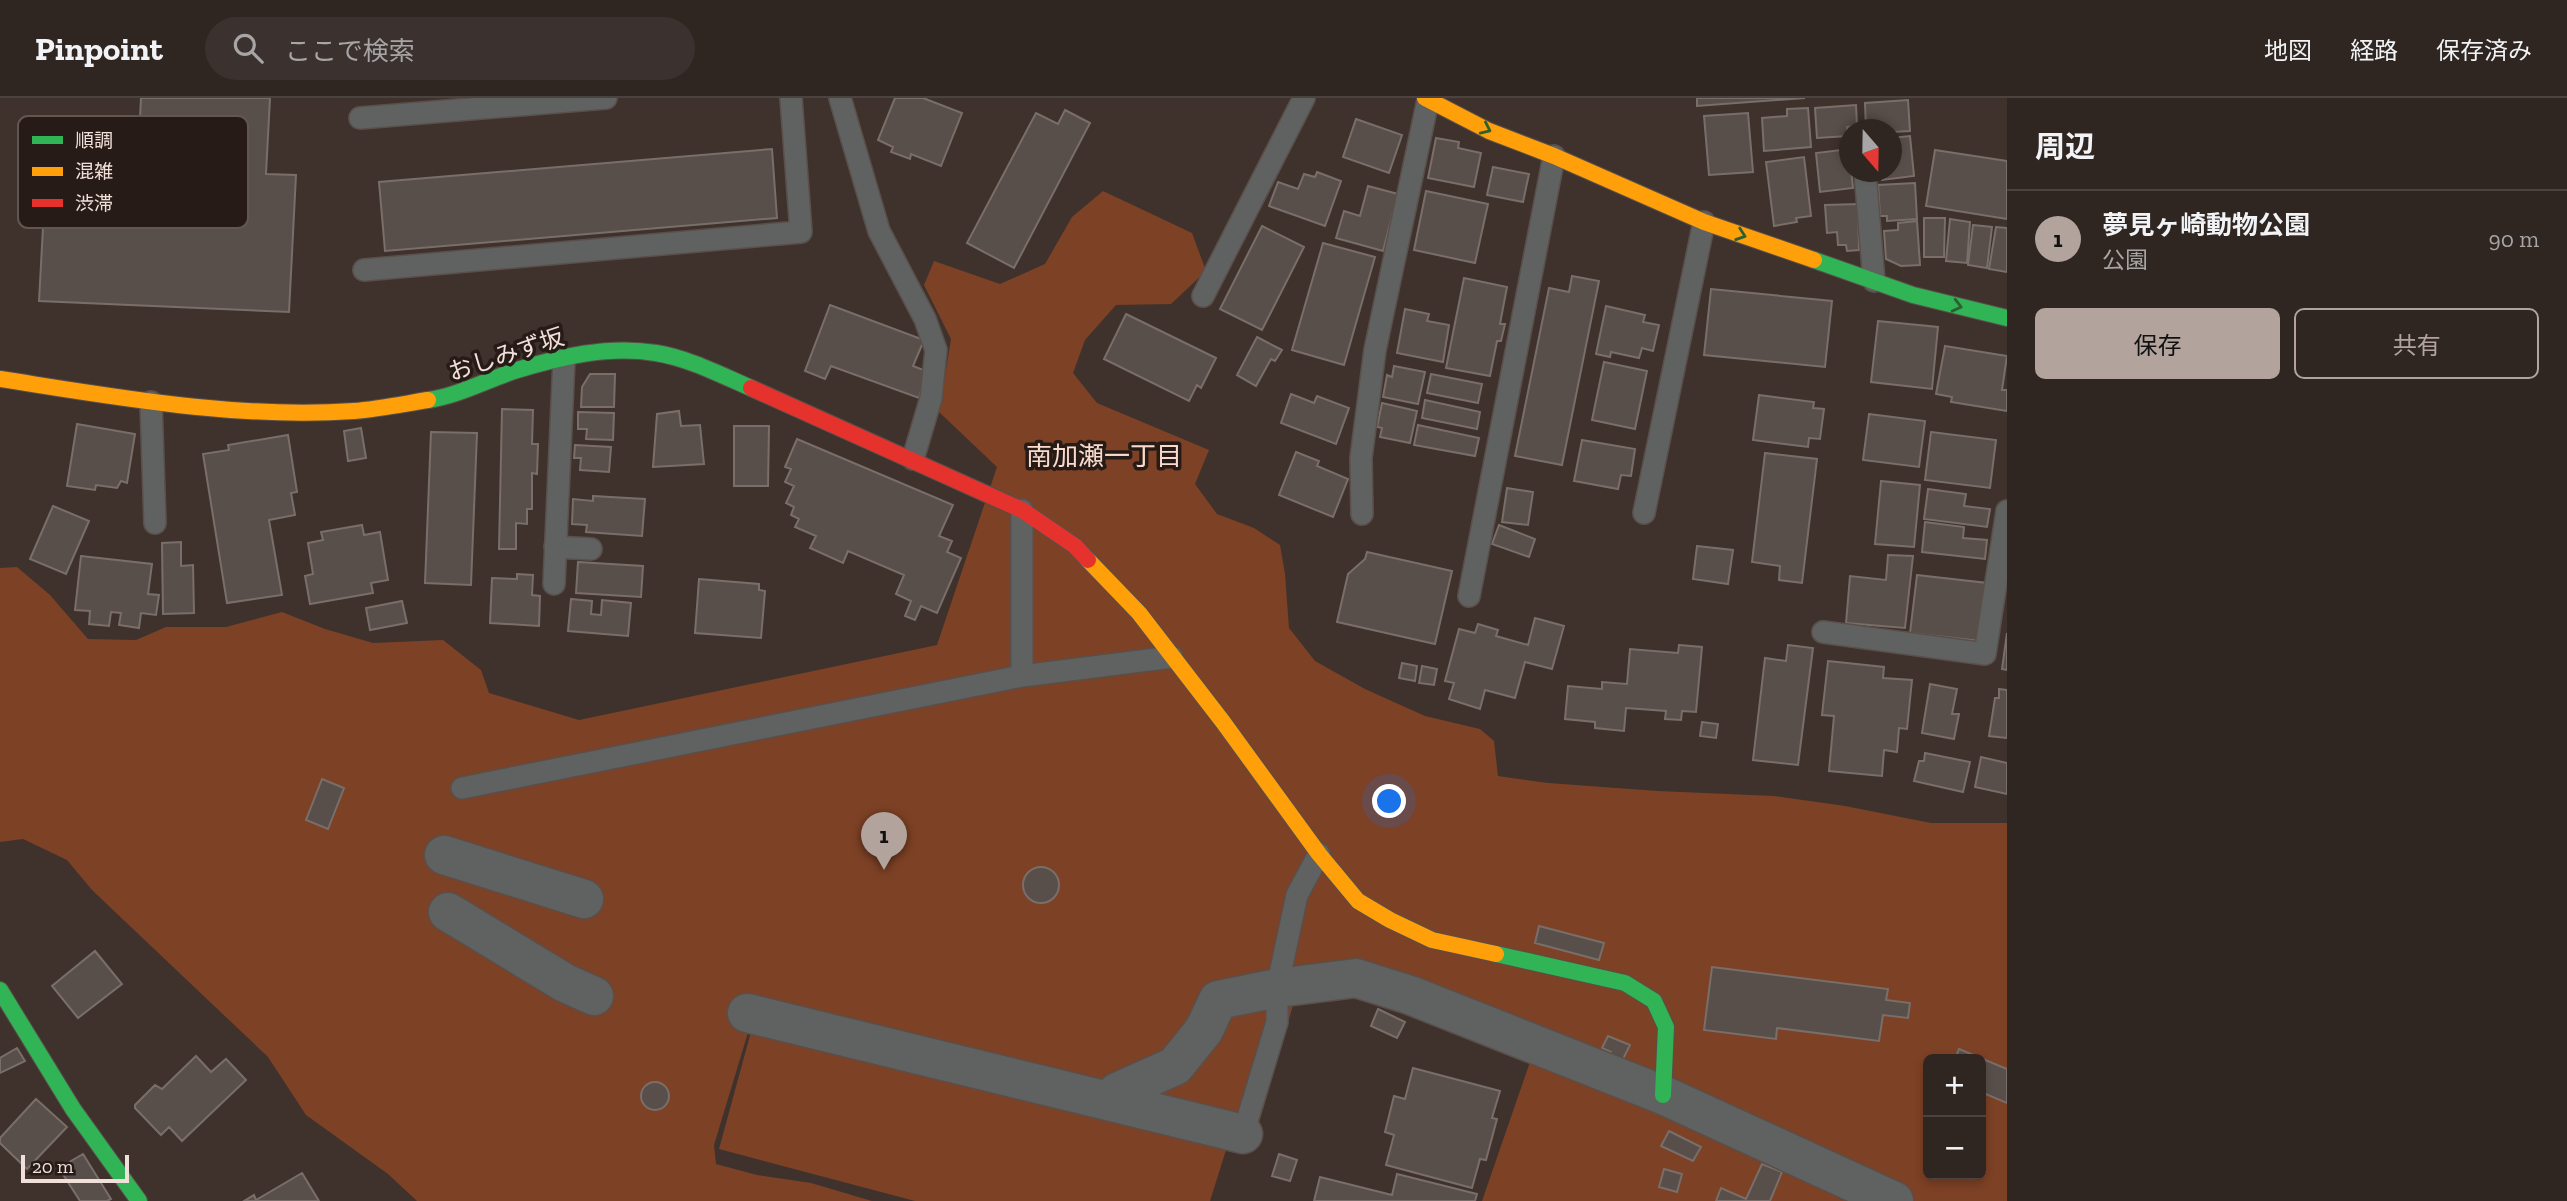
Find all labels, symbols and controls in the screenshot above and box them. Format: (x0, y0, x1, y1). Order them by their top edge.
search box (205, 17, 695, 80)
text: Pinpoint (35, 29, 163, 68)
icon: search (229, 29, 267, 67)
text: ここで検索 (285, 35, 415, 67)
text: 地図 (2264, 36, 2312, 65)
text: 経路 (2350, 36, 2398, 65)
text: 保存済み (2436, 36, 2532, 65)
legend (18, 116, 248, 228)
north arrow (1839, 119, 1902, 182)
one-way arrow (1479, 121, 1491, 135)
text: 順調 (75, 129, 113, 152)
text: 周辺 (2035, 129, 2095, 165)
text: 混雑 (75, 160, 113, 183)
text: 渋滞 (75, 192, 113, 215)
text: 夢見ヶ崎動物公園 (2102, 209, 2310, 241)
text: 1 (2053, 225, 2063, 253)
text: 90 m (2488, 225, 2539, 253)
one-way arrow (1734, 227, 1747, 241)
text: 公園 (2102, 246, 2148, 274)
one-way arrow (1951, 298, 1963, 312)
button: 保存 (2035, 308, 2280, 379)
button: 共有 (2294, 308, 2539, 379)
street label: おしみず坂 (444, 322, 568, 386)
district label: 南加瀬一丁目 (1026, 440, 1182, 472)
your location (1372, 784, 1406, 818)
pin: 1 (861, 812, 907, 870)
map controls (1923, 1054, 1986, 1180)
button: + (1923, 1054, 1986, 1117)
button: − (1923, 1117, 1986, 1180)
scale bar (21, 1152, 130, 1184)
text: 20 m (32, 1155, 73, 1178)

